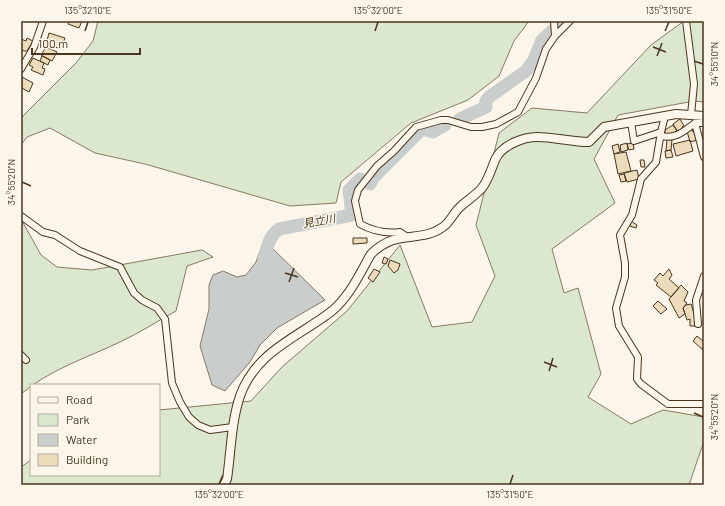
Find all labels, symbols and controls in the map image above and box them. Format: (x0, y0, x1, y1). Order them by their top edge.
text: 135°32'10"E (64, 4, 112, 16)
text: 135°32'00"E (353, 4, 403, 16)
text: 135°31'50"E (646, 4, 692, 16)
scale bar (32, 30, 140, 56)
text: 100 m (38, 36, 68, 50)
text: 34°55'10"N (708, 42, 720, 86)
text: 34°55'20"N (5, 159, 17, 205)
water label: 見立川 (302, 211, 337, 230)
legend (30, 384, 160, 476)
text: Road (66, 392, 93, 406)
text: 34°55'20"N (708, 394, 720, 440)
text: Park (66, 412, 90, 426)
text: Water (66, 432, 98, 446)
text: Building (66, 452, 108, 466)
text: 135°32'00"E (194, 488, 244, 500)
text: 135°31'50"E (487, 488, 533, 500)

